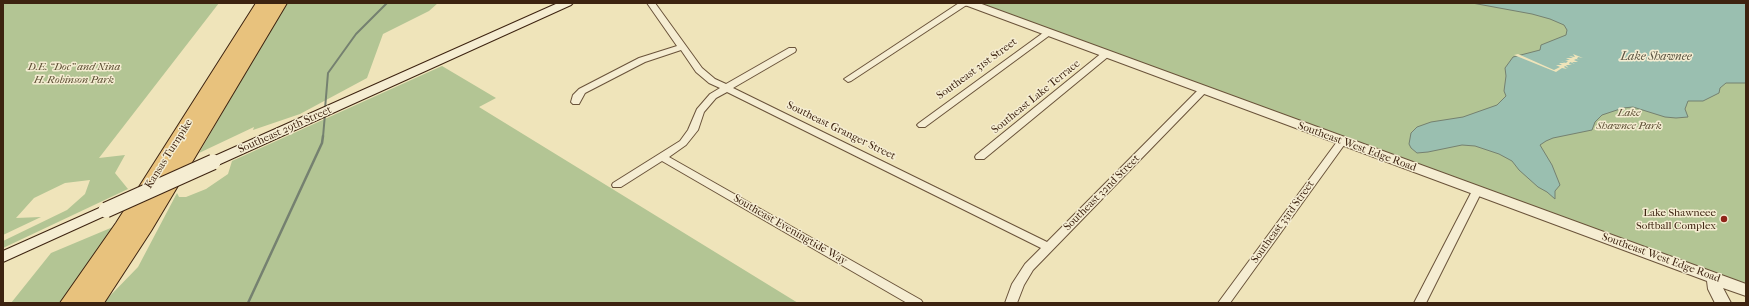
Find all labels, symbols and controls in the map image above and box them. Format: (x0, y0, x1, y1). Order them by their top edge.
street label: Southeast 31st Street (934, 35, 1020, 103)
water label: Lake Shawnee (1620, 50, 1692, 64)
street label: Southeast Lake Terrace (989, 57, 1083, 137)
park label: D.E. “Doc” and Nina H. Robinson Park (28, 60, 120, 86)
street label: Southeast Granger Street (784, 99, 898, 163)
street label: Southeast 29th Street (236, 103, 334, 157)
park label: Lake Shawnee Park (1596, 106, 1662, 132)
street label: Kansas Turnpike (142, 117, 196, 191)
street label: Southeast West Edge Road (1296, 119, 1418, 175)
street label: Southeast 32nd Street (1061, 152, 1143, 234)
street label: Southeast 33rd Street (1249, 178, 1317, 266)
street label: Southeast Eveningtide Way (731, 192, 849, 268)
place label: Lake Shawneee Softball Complex (1636, 206, 1716, 232)
marker: Lake Shawneee Softball Complex (1719, 214, 1729, 224)
street label: Southeast West Edge Road (1600, 230, 1722, 286)

